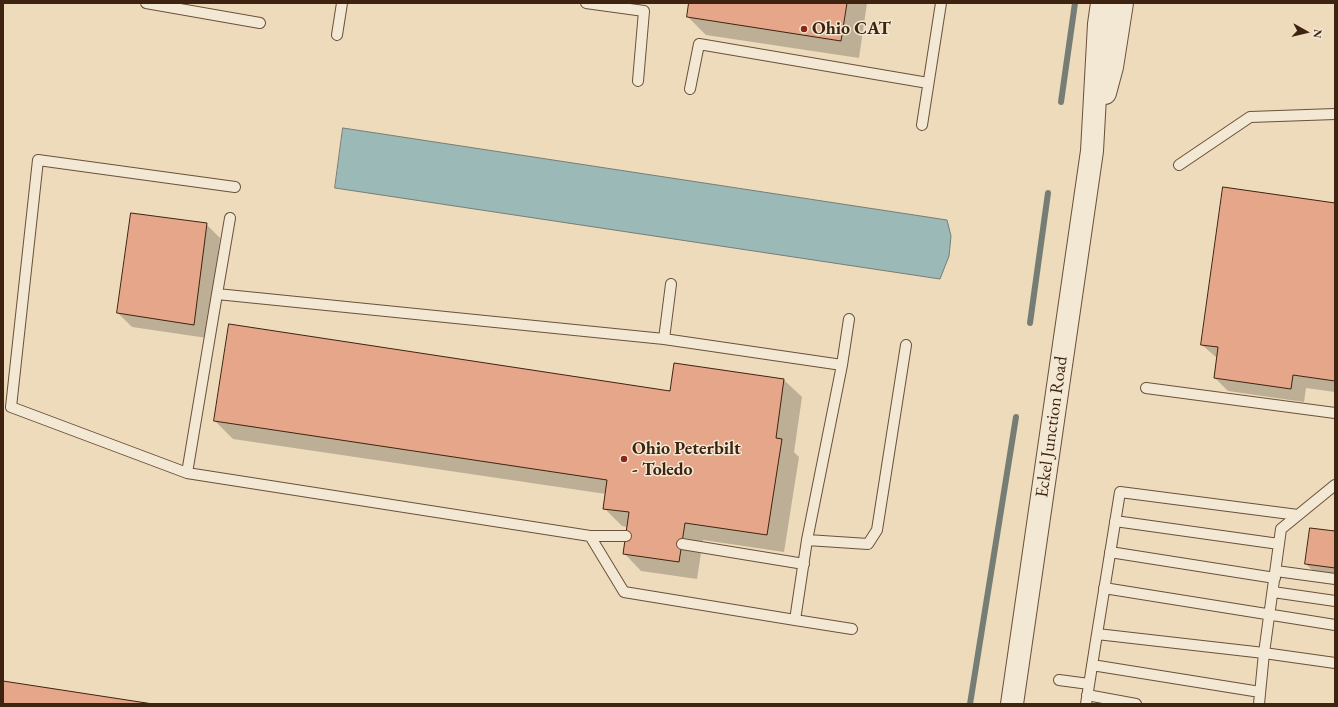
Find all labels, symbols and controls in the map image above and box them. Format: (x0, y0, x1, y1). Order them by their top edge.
north arrow (1286, 12, 1326, 52)
place label: Ohio CAT (812, 18, 891, 40)
marker: Ohio CAT (799, 24, 809, 34)
text: N (1310, 28, 1325, 39)
street label: Eckel Junction Road (1031, 355, 1073, 499)
place label: Ohio Peterbilt - Toledo (632, 438, 741, 480)
marker: Ohio Peterbilt - Toledo (619, 454, 629, 464)

